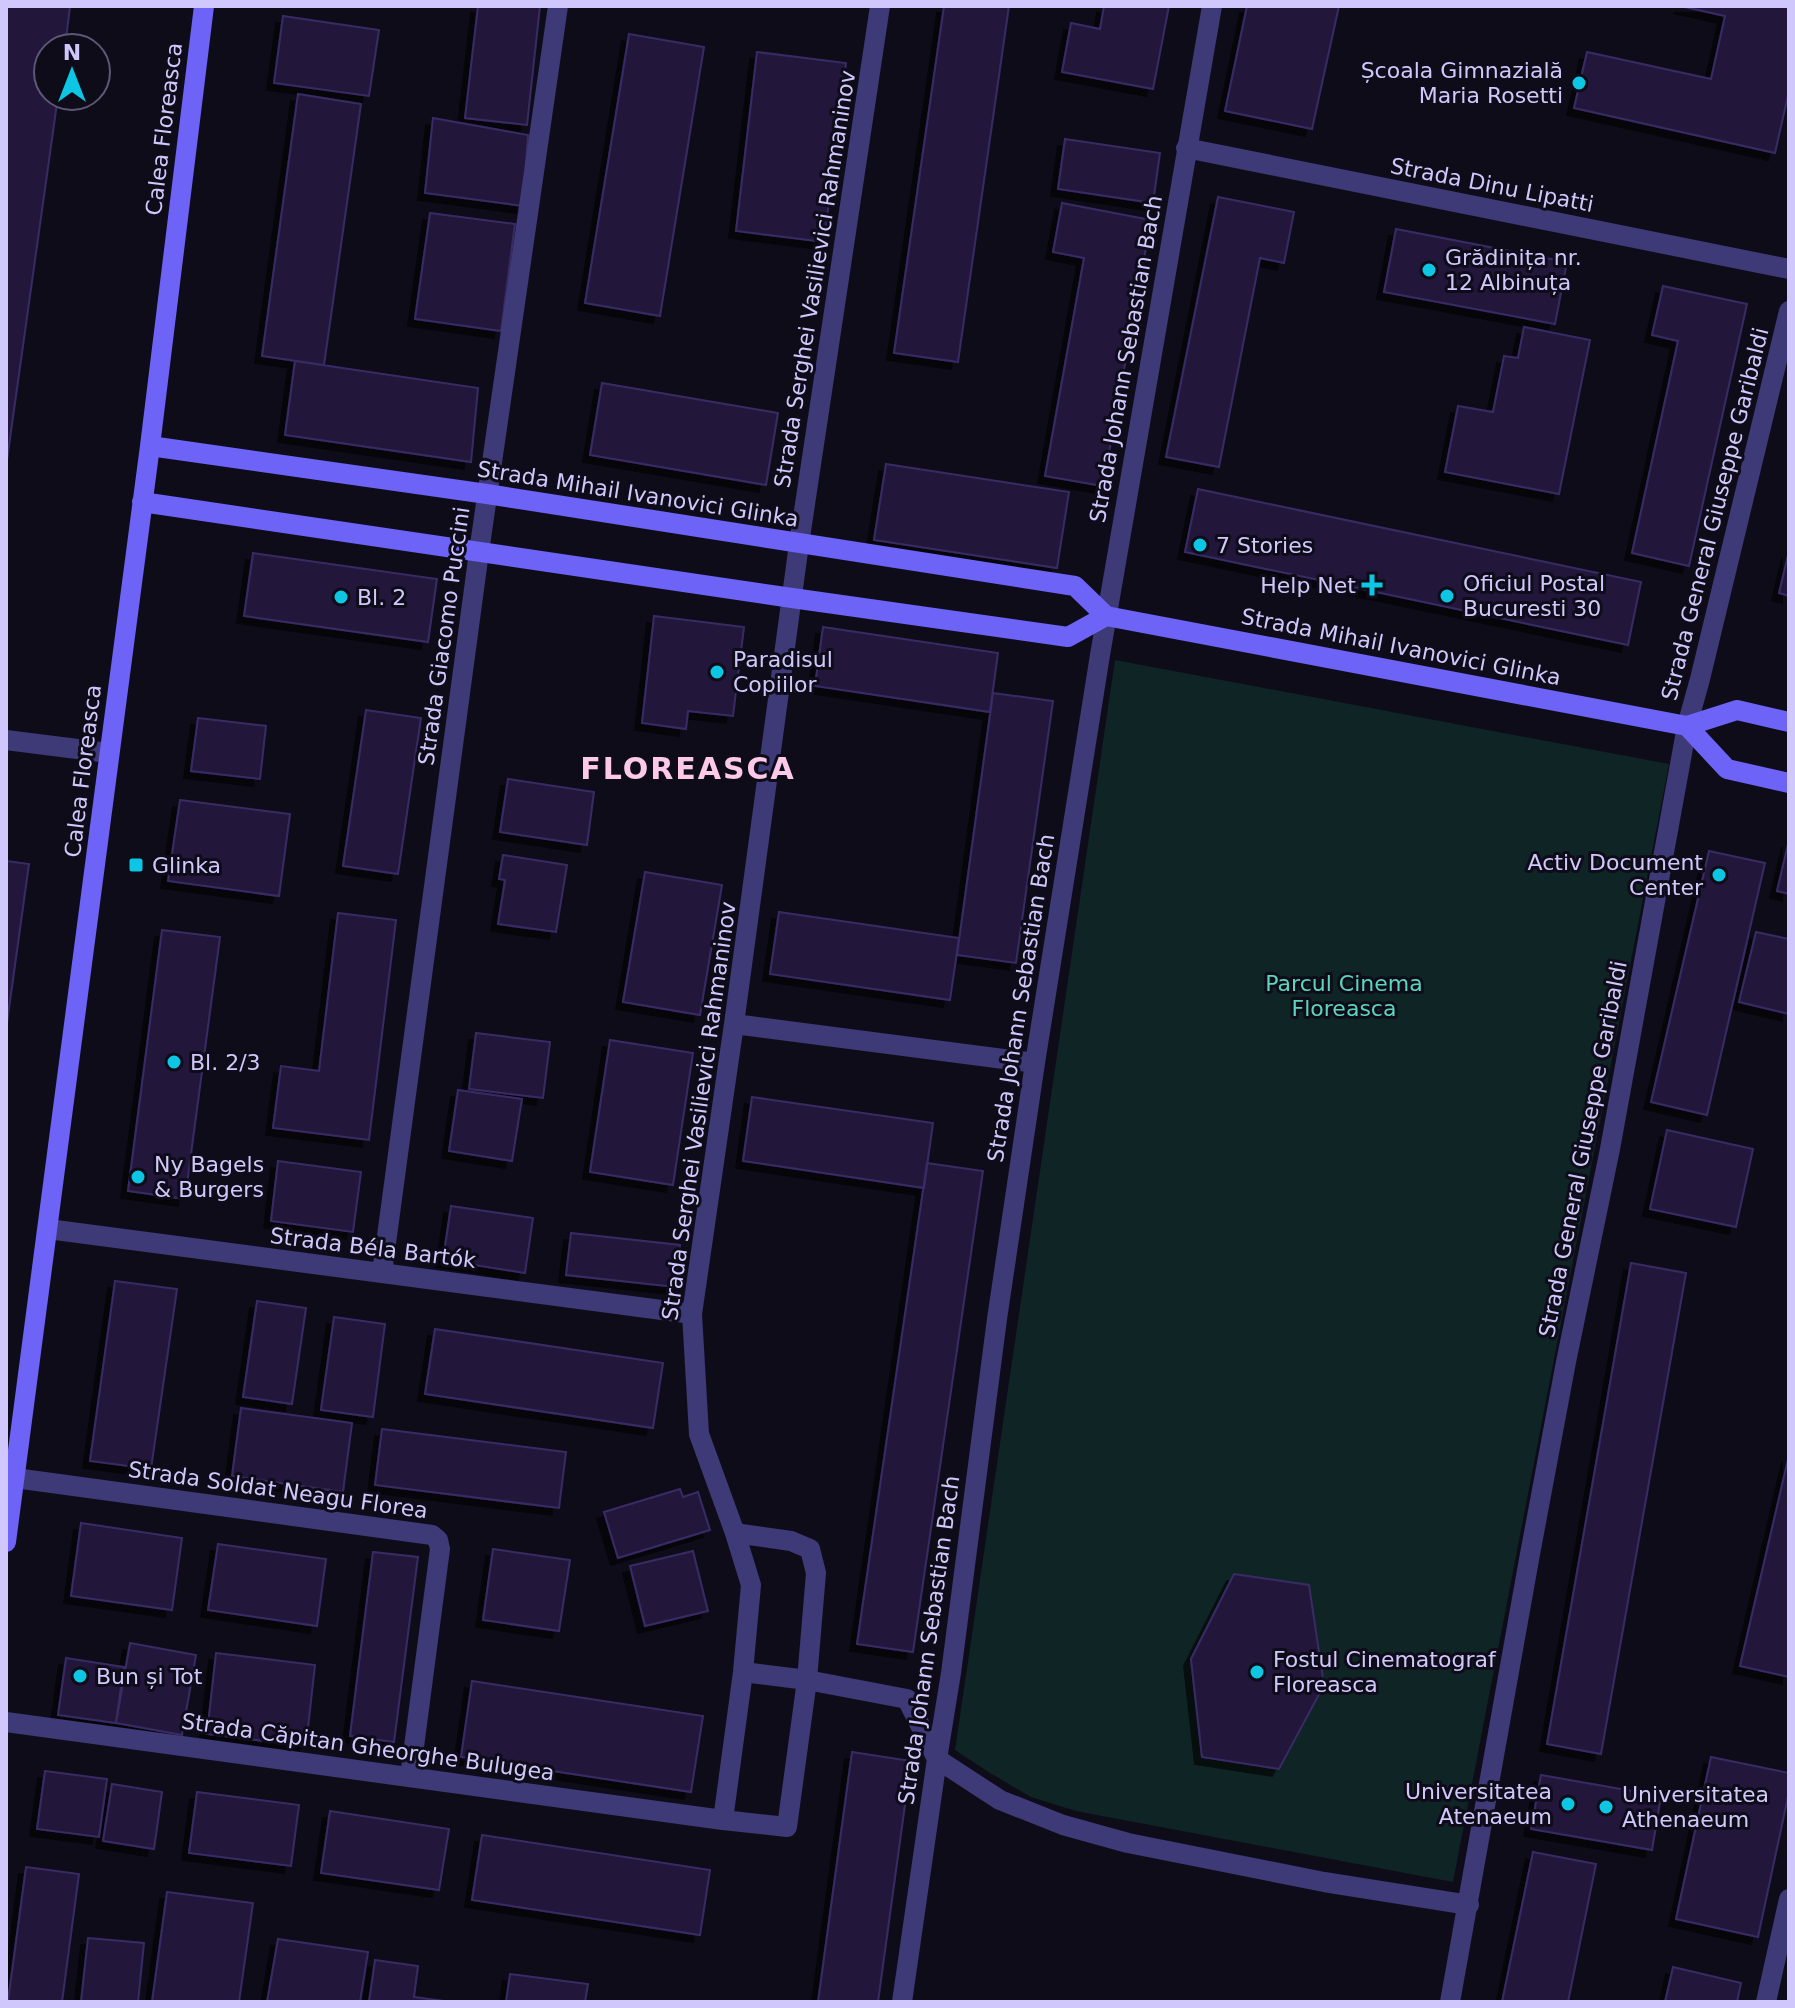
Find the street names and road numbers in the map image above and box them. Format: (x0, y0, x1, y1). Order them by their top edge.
street label: Calea Floreasca (141, 41, 187, 217)
street label: Strada Serghei Vasilievici Rahmaninov (770, 68, 860, 490)
street label: Strada Dinu Lipatti (1388, 153, 1596, 217)
street label: Strada Johann Sebastian Bach (1085, 193, 1167, 525)
street label: Strada General Giuseppe Garibaldi (1657, 325, 1773, 703)
street label: Strada Mihail Ivanovici Glinka (476, 456, 800, 532)
street label: Strada Giacomo Puccini (413, 505, 475, 767)
street label: Strada Mihail Ivanovici Glinka (1239, 604, 1563, 690)
street label: Calea Floreasca (60, 683, 106, 859)
street label: Strada Johann Sebastian Bach (983, 832, 1059, 1164)
street label: Strada Serghei Vasilievici Rahmaninov (657, 900, 741, 1322)
street label: Strada General Giuseppe Garibaldi (1534, 959, 1632, 1339)
street label: Strada Béla Bartók (269, 1223, 478, 1273)
street label: Strada Soldat Neagu Florea (127, 1457, 429, 1523)
street label: Strada Johann Sebastian Bach (894, 1474, 964, 1806)
street label: Strada Căpitan Gheorghe Bulugea (180, 1708, 556, 1786)

